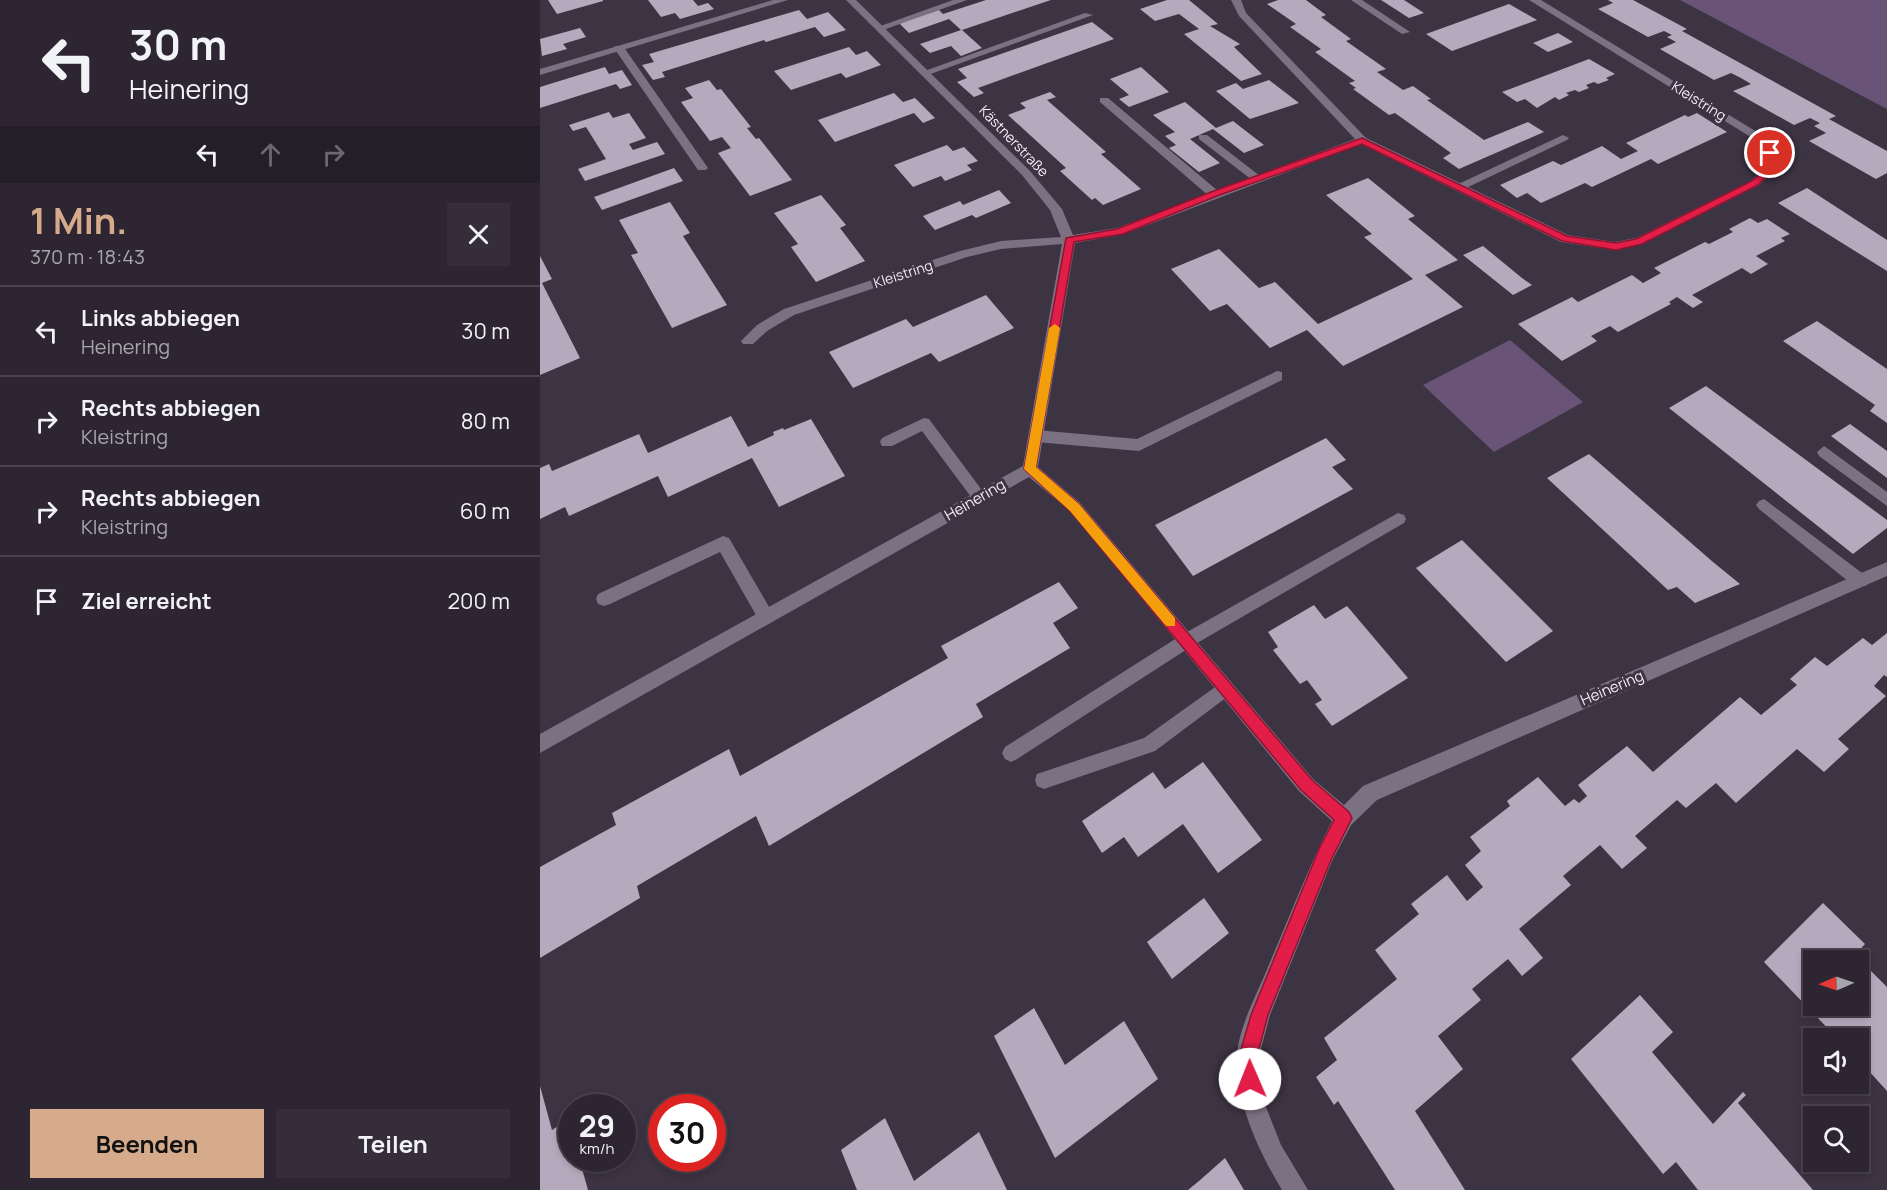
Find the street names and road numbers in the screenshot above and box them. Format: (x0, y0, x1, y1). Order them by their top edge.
street label: Kleistring (1668, 76, 1730, 125)
street label: Kästnerstraße (975, 101, 1053, 180)
street label: Kleistring (871, 255, 935, 292)
street label: Heinering (941, 474, 1009, 525)
street label: Heinering (1577, 665, 1647, 710)

